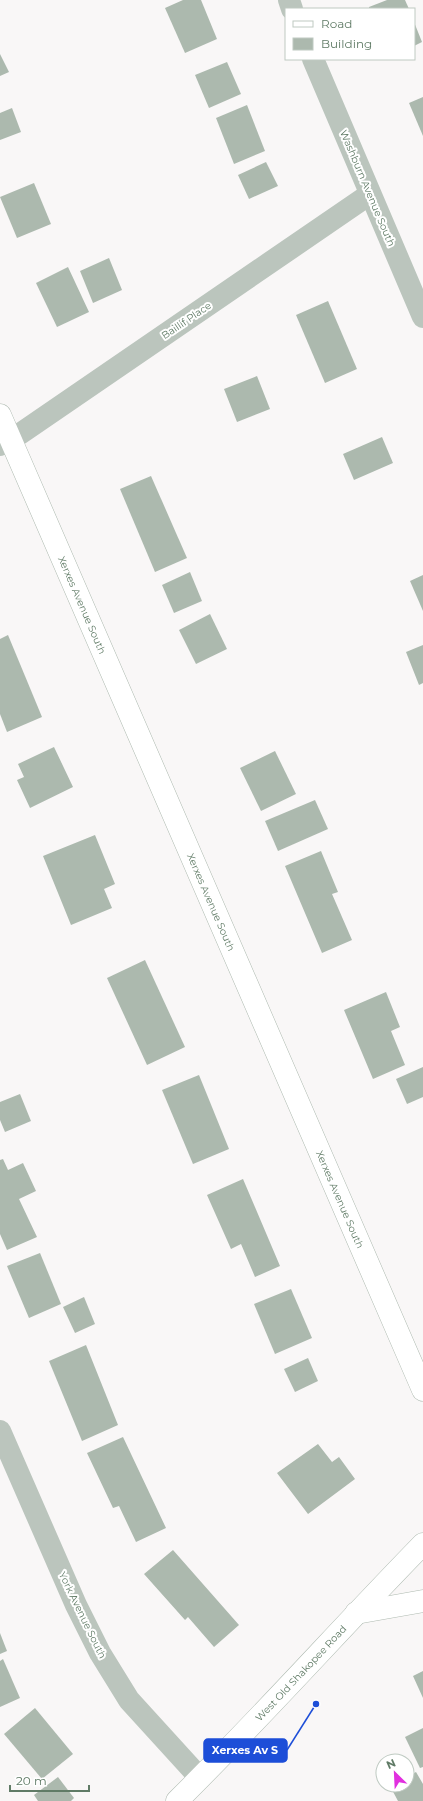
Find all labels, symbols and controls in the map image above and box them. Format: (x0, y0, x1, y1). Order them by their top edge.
legend (285, 8, 415, 60)
text: Road (321, 16, 352, 31)
text: Building (321, 36, 372, 51)
street label: Washburn Avenue South (337, 128, 398, 248)
street label: Baillif Place (159, 299, 214, 342)
street label: Xerxes Avenue South (55, 554, 109, 656)
street label: Xerxes Avenue South (184, 851, 238, 953)
street label: Xerxes Avenue South (313, 1149, 367, 1250)
street label: York Avenue South (56, 1570, 109, 1661)
street label: West Old Shakopee Road (253, 1622, 349, 1724)
callout: Xerxes Av S (204, 1739, 287, 1762)
text: Xerxes Av S (212, 1743, 278, 1757)
north arrow (375, 1753, 415, 1793)
text: N (384, 1756, 398, 1772)
scale bar (10, 1767, 89, 1793)
text: 20 m (16, 1773, 47, 1788)

